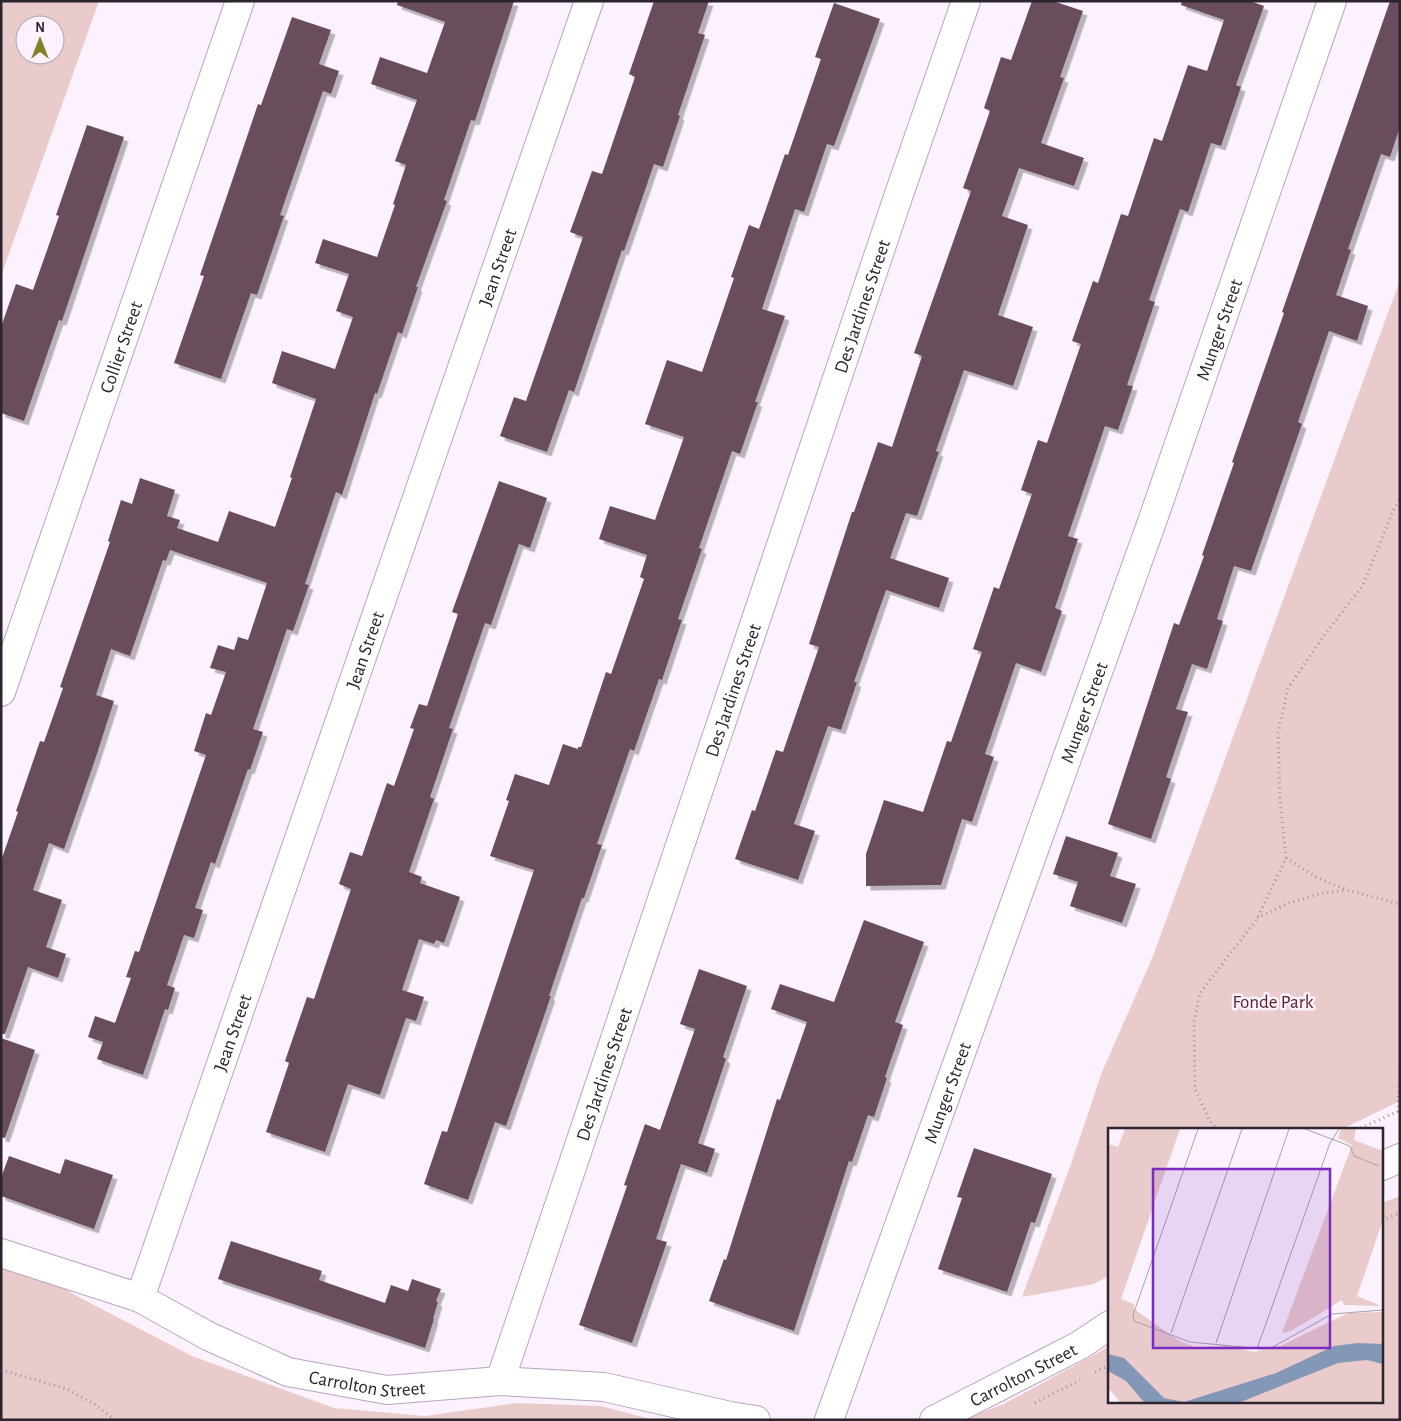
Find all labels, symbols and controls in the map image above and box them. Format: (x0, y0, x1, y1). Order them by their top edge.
north arrow (15, 15, 65, 65)
text: N (35, 21, 45, 35)
street label: Jean Street (476, 226, 520, 309)
street label: Des Jardines Street (832, 237, 894, 376)
street label: Munger Street (1194, 277, 1246, 383)
street label: Collier Street (97, 299, 146, 396)
street label: Jean Street (344, 609, 388, 691)
street label: Des Jardines Street (702, 621, 765, 760)
street label: Munger Street (1058, 660, 1112, 766)
street label: Jean Street (211, 992, 255, 1074)
park label: Fonde Park (1232, 993, 1314, 1012)
street label: Des Jardines Street (573, 1005, 636, 1143)
street label: Munger Street (921, 1040, 975, 1146)
inset map (1108, 1128, 1384, 1404)
street label: Carrolton Street (967, 1340, 1080, 1411)
street label: Carrolton Street (307, 1368, 426, 1401)

